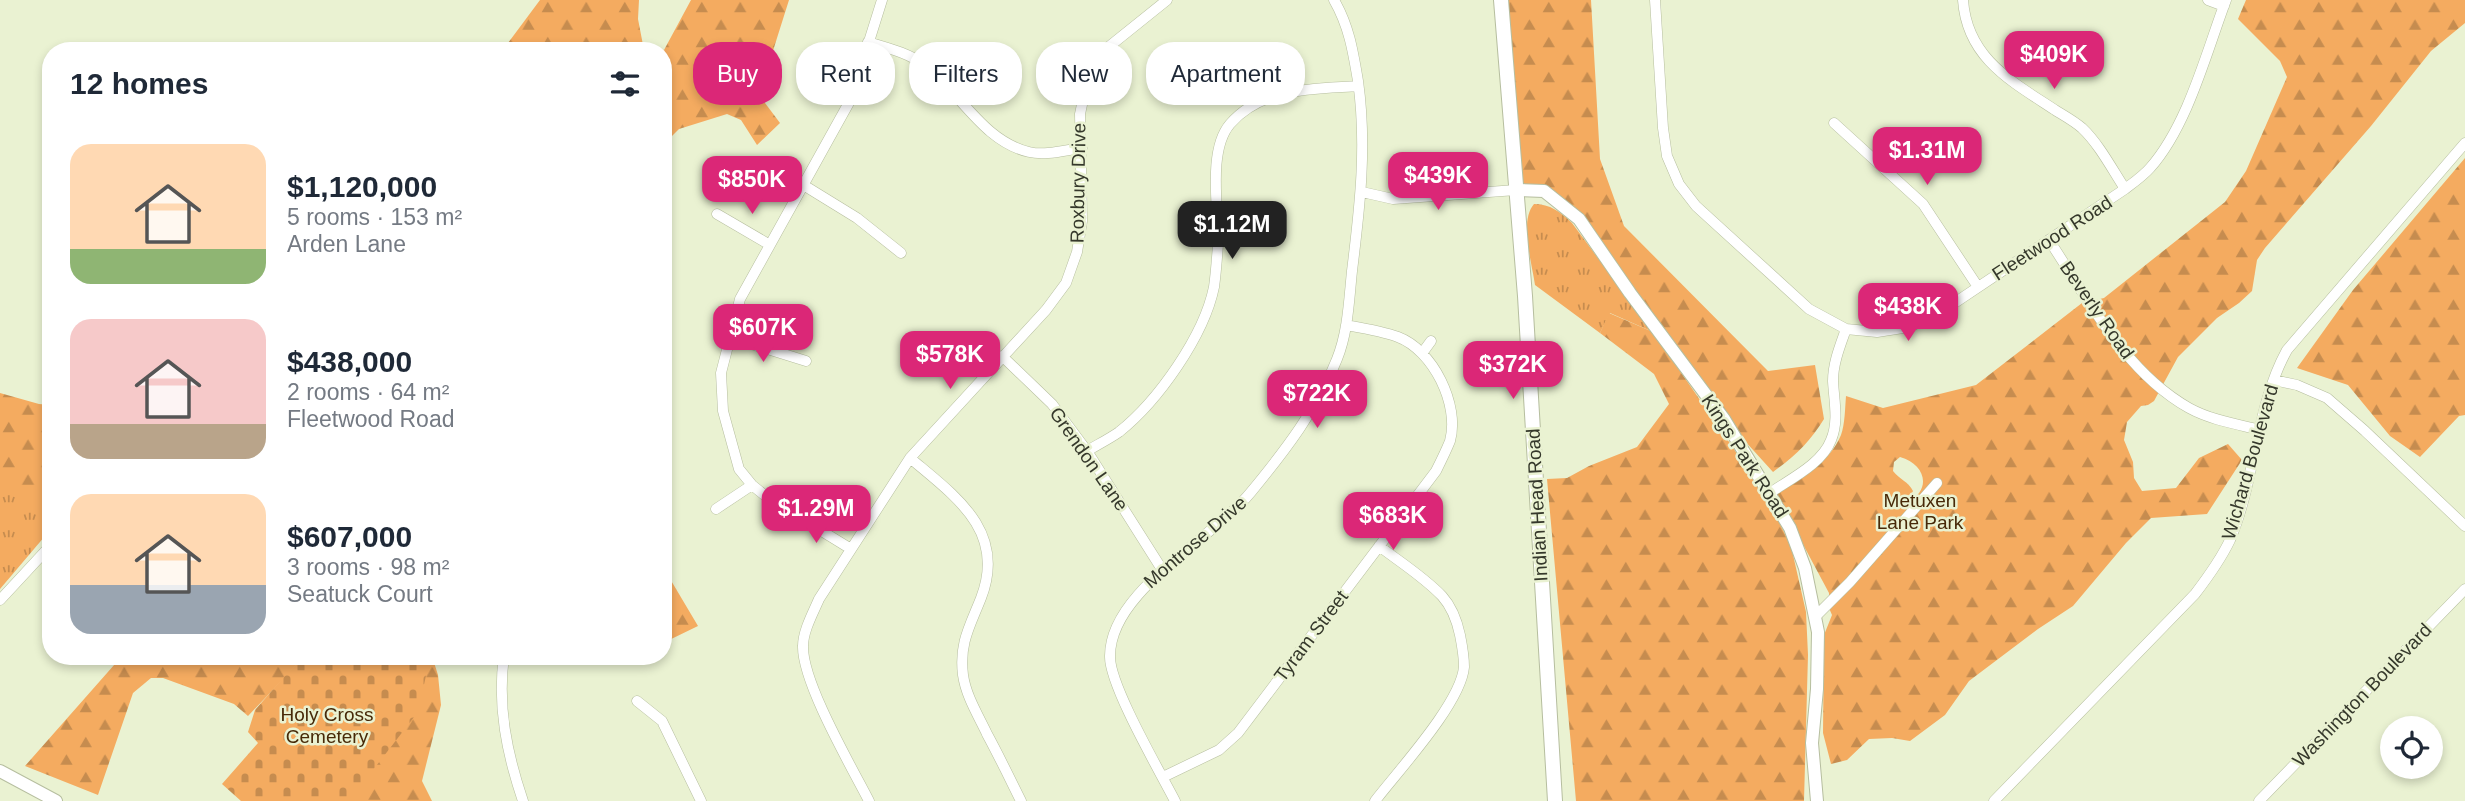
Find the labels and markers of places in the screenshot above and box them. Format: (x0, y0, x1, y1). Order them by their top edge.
pin: $409K (2005, 32, 2103, 91)
pin: $1.31M (1870, 128, 1984, 187)
pin: $439K (1389, 152, 1487, 212)
pin: $850K (703, 156, 801, 216)
pin: $1.12M (1175, 202, 1289, 261)
pin: $438K (1859, 284, 1957, 343)
pin: $607K (714, 304, 812, 364)
pin: $578K (901, 332, 999, 391)
pin: $372K (1464, 342, 1562, 401)
pin: $722K (1268, 370, 1366, 430)
pin: $1.29M (759, 486, 873, 545)
pin: $683K (1344, 492, 1442, 552)

